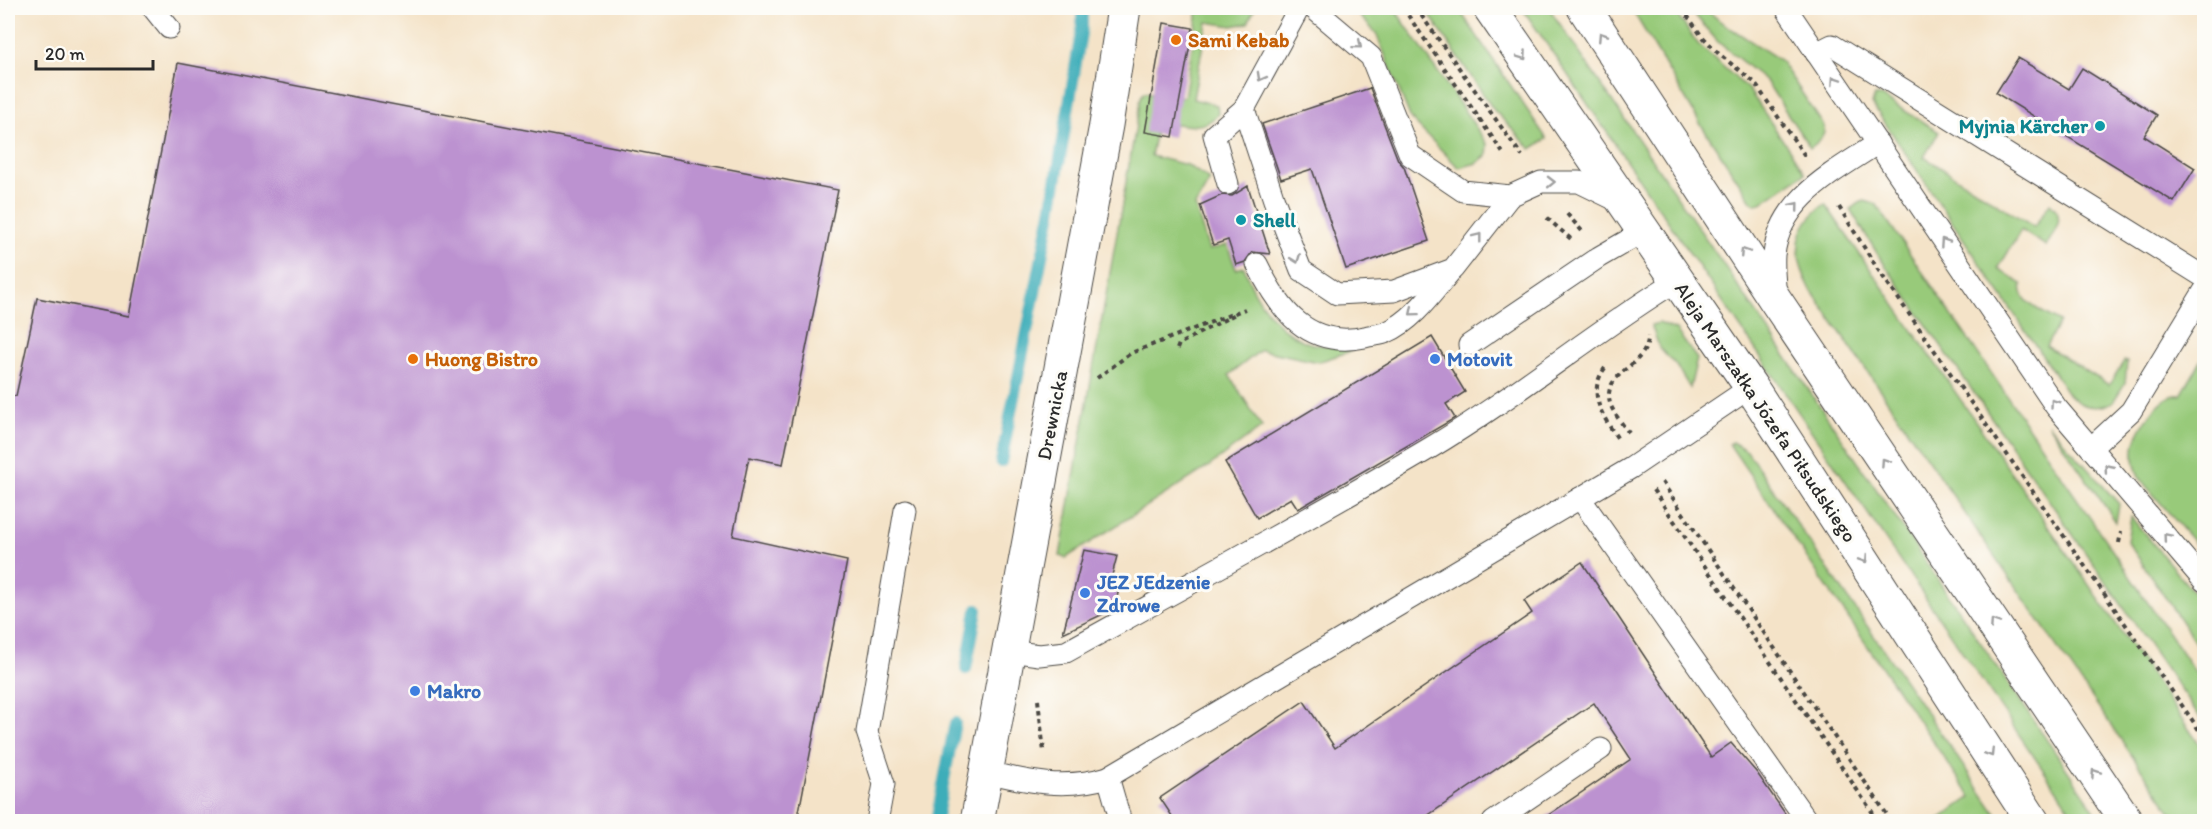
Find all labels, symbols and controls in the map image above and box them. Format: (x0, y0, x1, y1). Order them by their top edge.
place label: Sami Kebab (1188, 28, 1290, 52)
one-way arrow (1598, 32, 1610, 42)
scale bar (36, 33, 153, 71)
marker: Sami Kebab (1169, 33, 1183, 47)
one-way arrow (1351, 38, 1362, 49)
text: 20 m (45, 43, 85, 65)
one-way arrow (1516, 49, 1527, 60)
one-way arrow (1257, 71, 1268, 81)
one-way arrow (1831, 76, 1842, 87)
place label: Myjnia Kärcher (1959, 114, 2089, 139)
marker: Myjnia Kärcher (2093, 119, 2107, 133)
one-way arrow (1546, 176, 1555, 188)
one-way arrow (1787, 202, 1798, 213)
place label: Shell (1253, 208, 1296, 232)
marker: Shell (1234, 213, 1248, 227)
one-way arrow (1471, 232, 1482, 243)
one-way arrow (1940, 237, 1951, 248)
one-way arrow (1740, 248, 1752, 258)
one-way arrow (1289, 253, 1302, 264)
street label: Aleja Marszałka Józefa Piłsudskiego (1670, 277, 1862, 547)
one-way arrow (1409, 305, 1420, 316)
place label: Huong Bistro (425, 347, 538, 372)
place label: Motovit (1447, 347, 1513, 371)
marker: Huong Bistro (406, 352, 420, 366)
marker: Motovit (1428, 352, 1442, 366)
street label: Drewnicka (1032, 368, 1073, 462)
one-way arrow (2050, 399, 2061, 410)
one-way arrow (1881, 458, 1892, 469)
one-way arrow (2105, 464, 2116, 475)
one-way arrow (2163, 533, 2174, 544)
one-way arrow (1857, 552, 1868, 563)
place label: JEZ JEdzenie Zdrowe (1096, 570, 1211, 617)
marker: JEZ JEdzenie Zdrowe (1078, 586, 1092, 600)
one-way arrow (1990, 619, 2001, 630)
place label: Makro (427, 679, 481, 703)
marker: Makro (408, 684, 422, 698)
one-way arrow (1982, 747, 1994, 757)
one-way arrow (2091, 769, 2102, 780)

